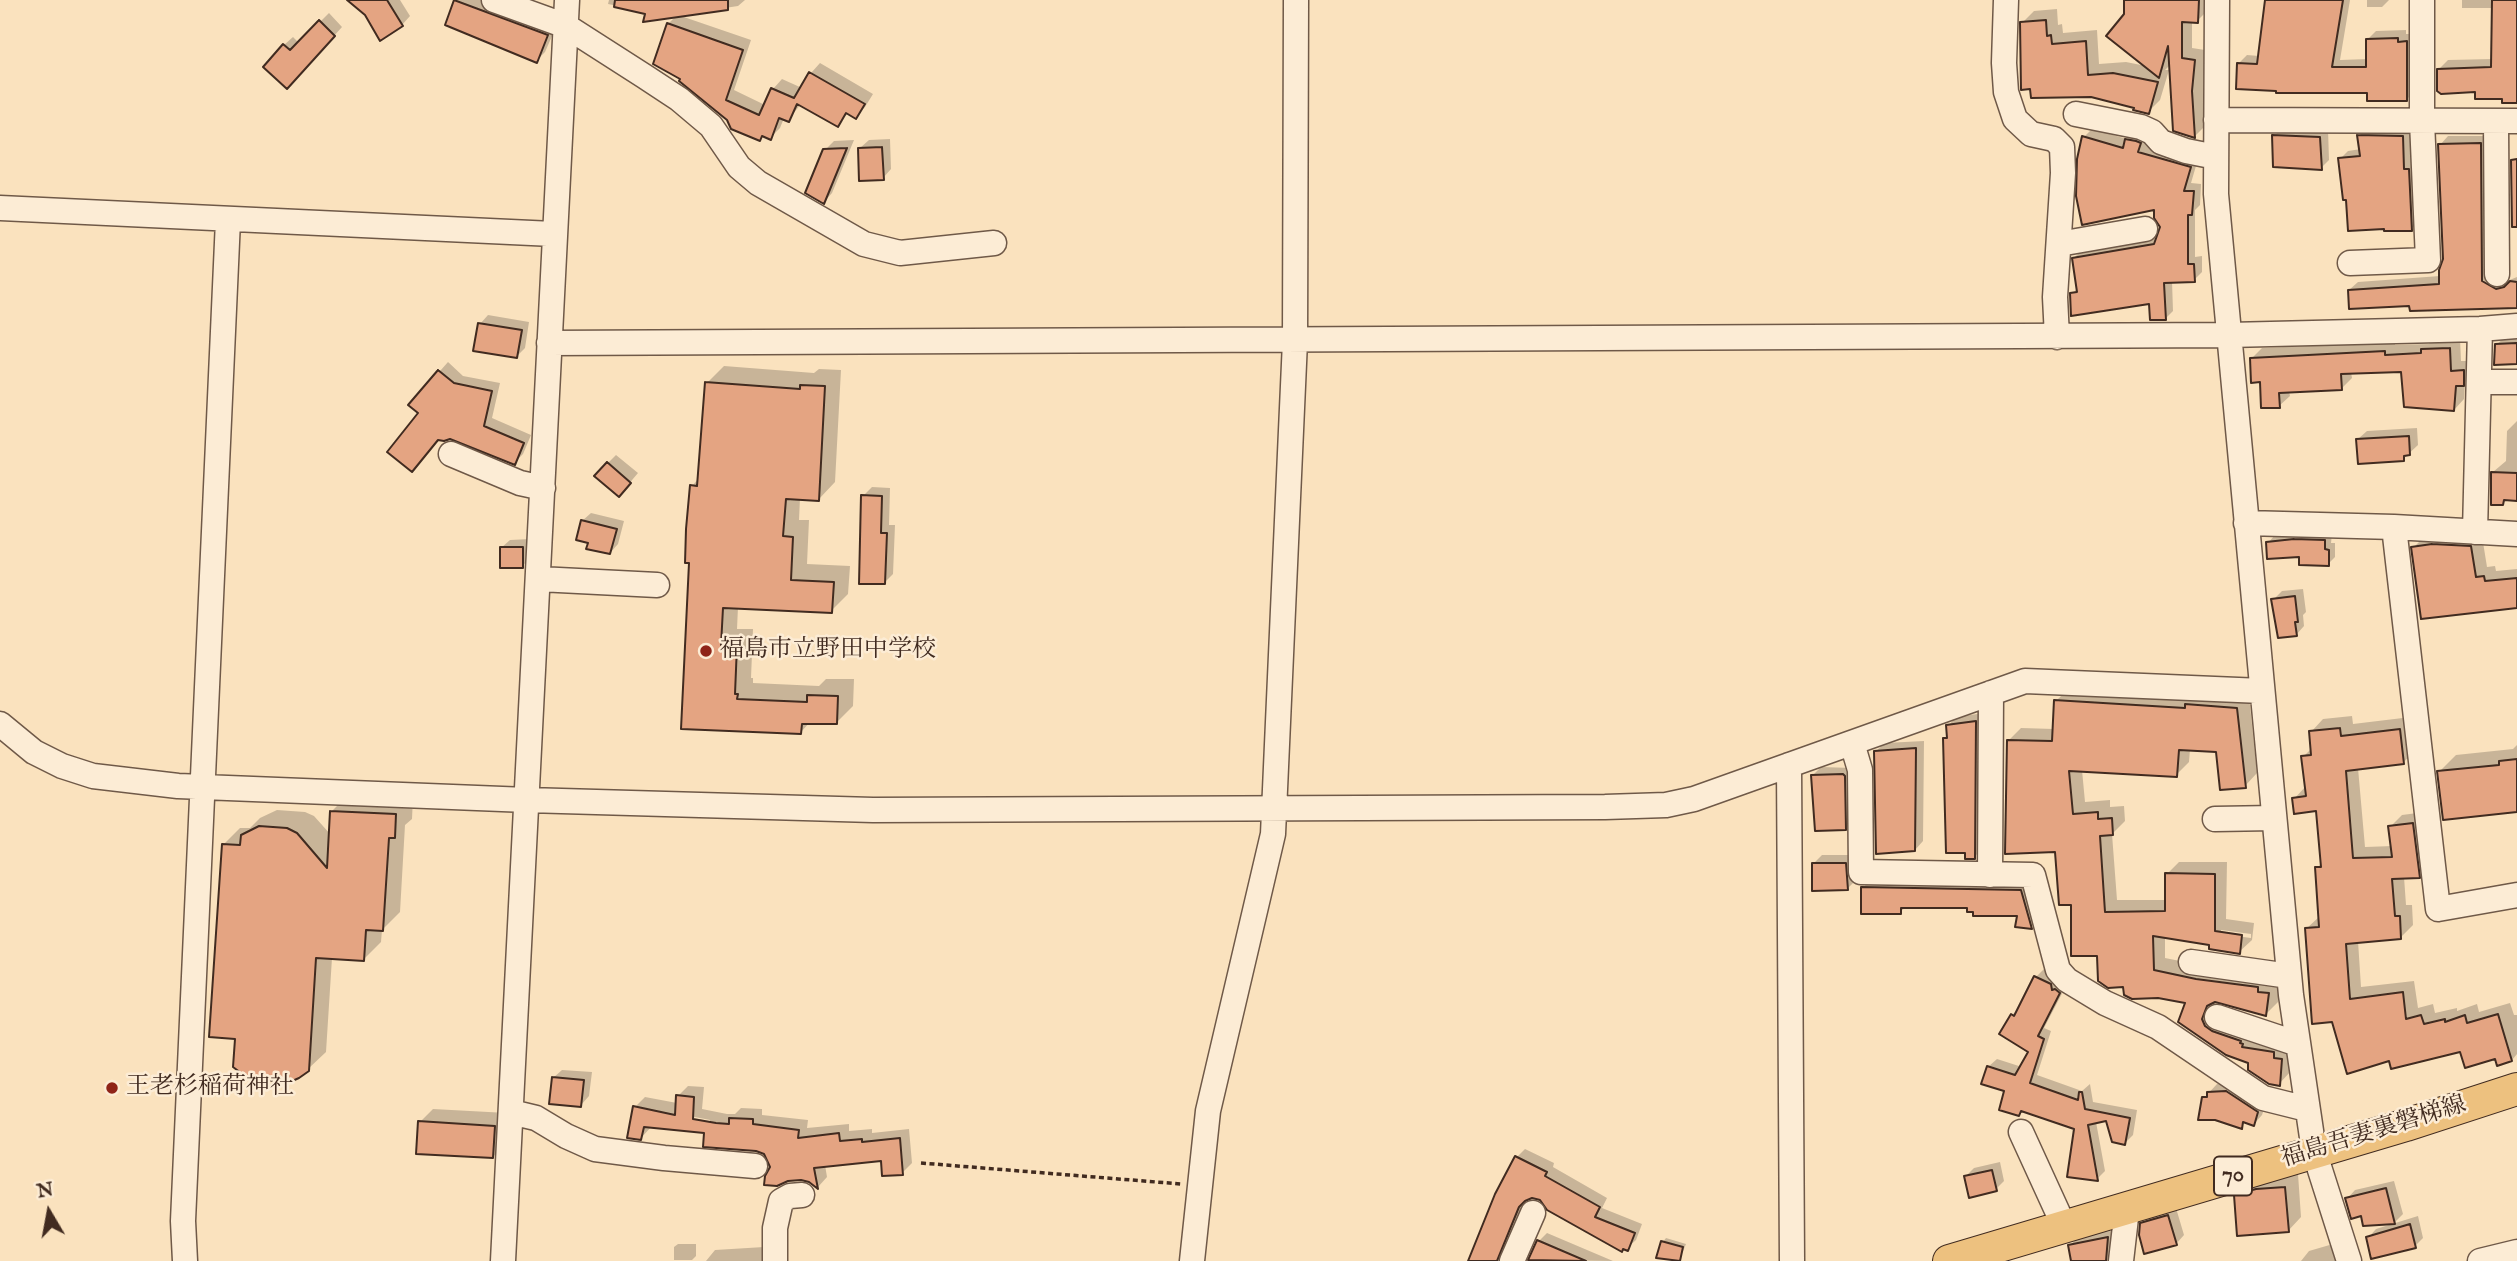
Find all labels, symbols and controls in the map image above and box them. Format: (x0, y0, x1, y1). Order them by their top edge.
place label: 福島市立野田中学校 (720, 637, 936, 665)
marker: 福島市立野田中学校 (698, 643, 714, 659)
place label: 王老杉稲荷神社 (126, 1074, 294, 1102)
marker: 王老杉稲荷神社 (104, 1080, 120, 1096)
street label: 福島吾妻裏磐梯線 (2278, 1091, 2470, 1175)
road number: 70 (2214, 1156, 2252, 1196)
north arrow (14, 1177, 84, 1247)
text: N (35, 1178, 56, 1205)

